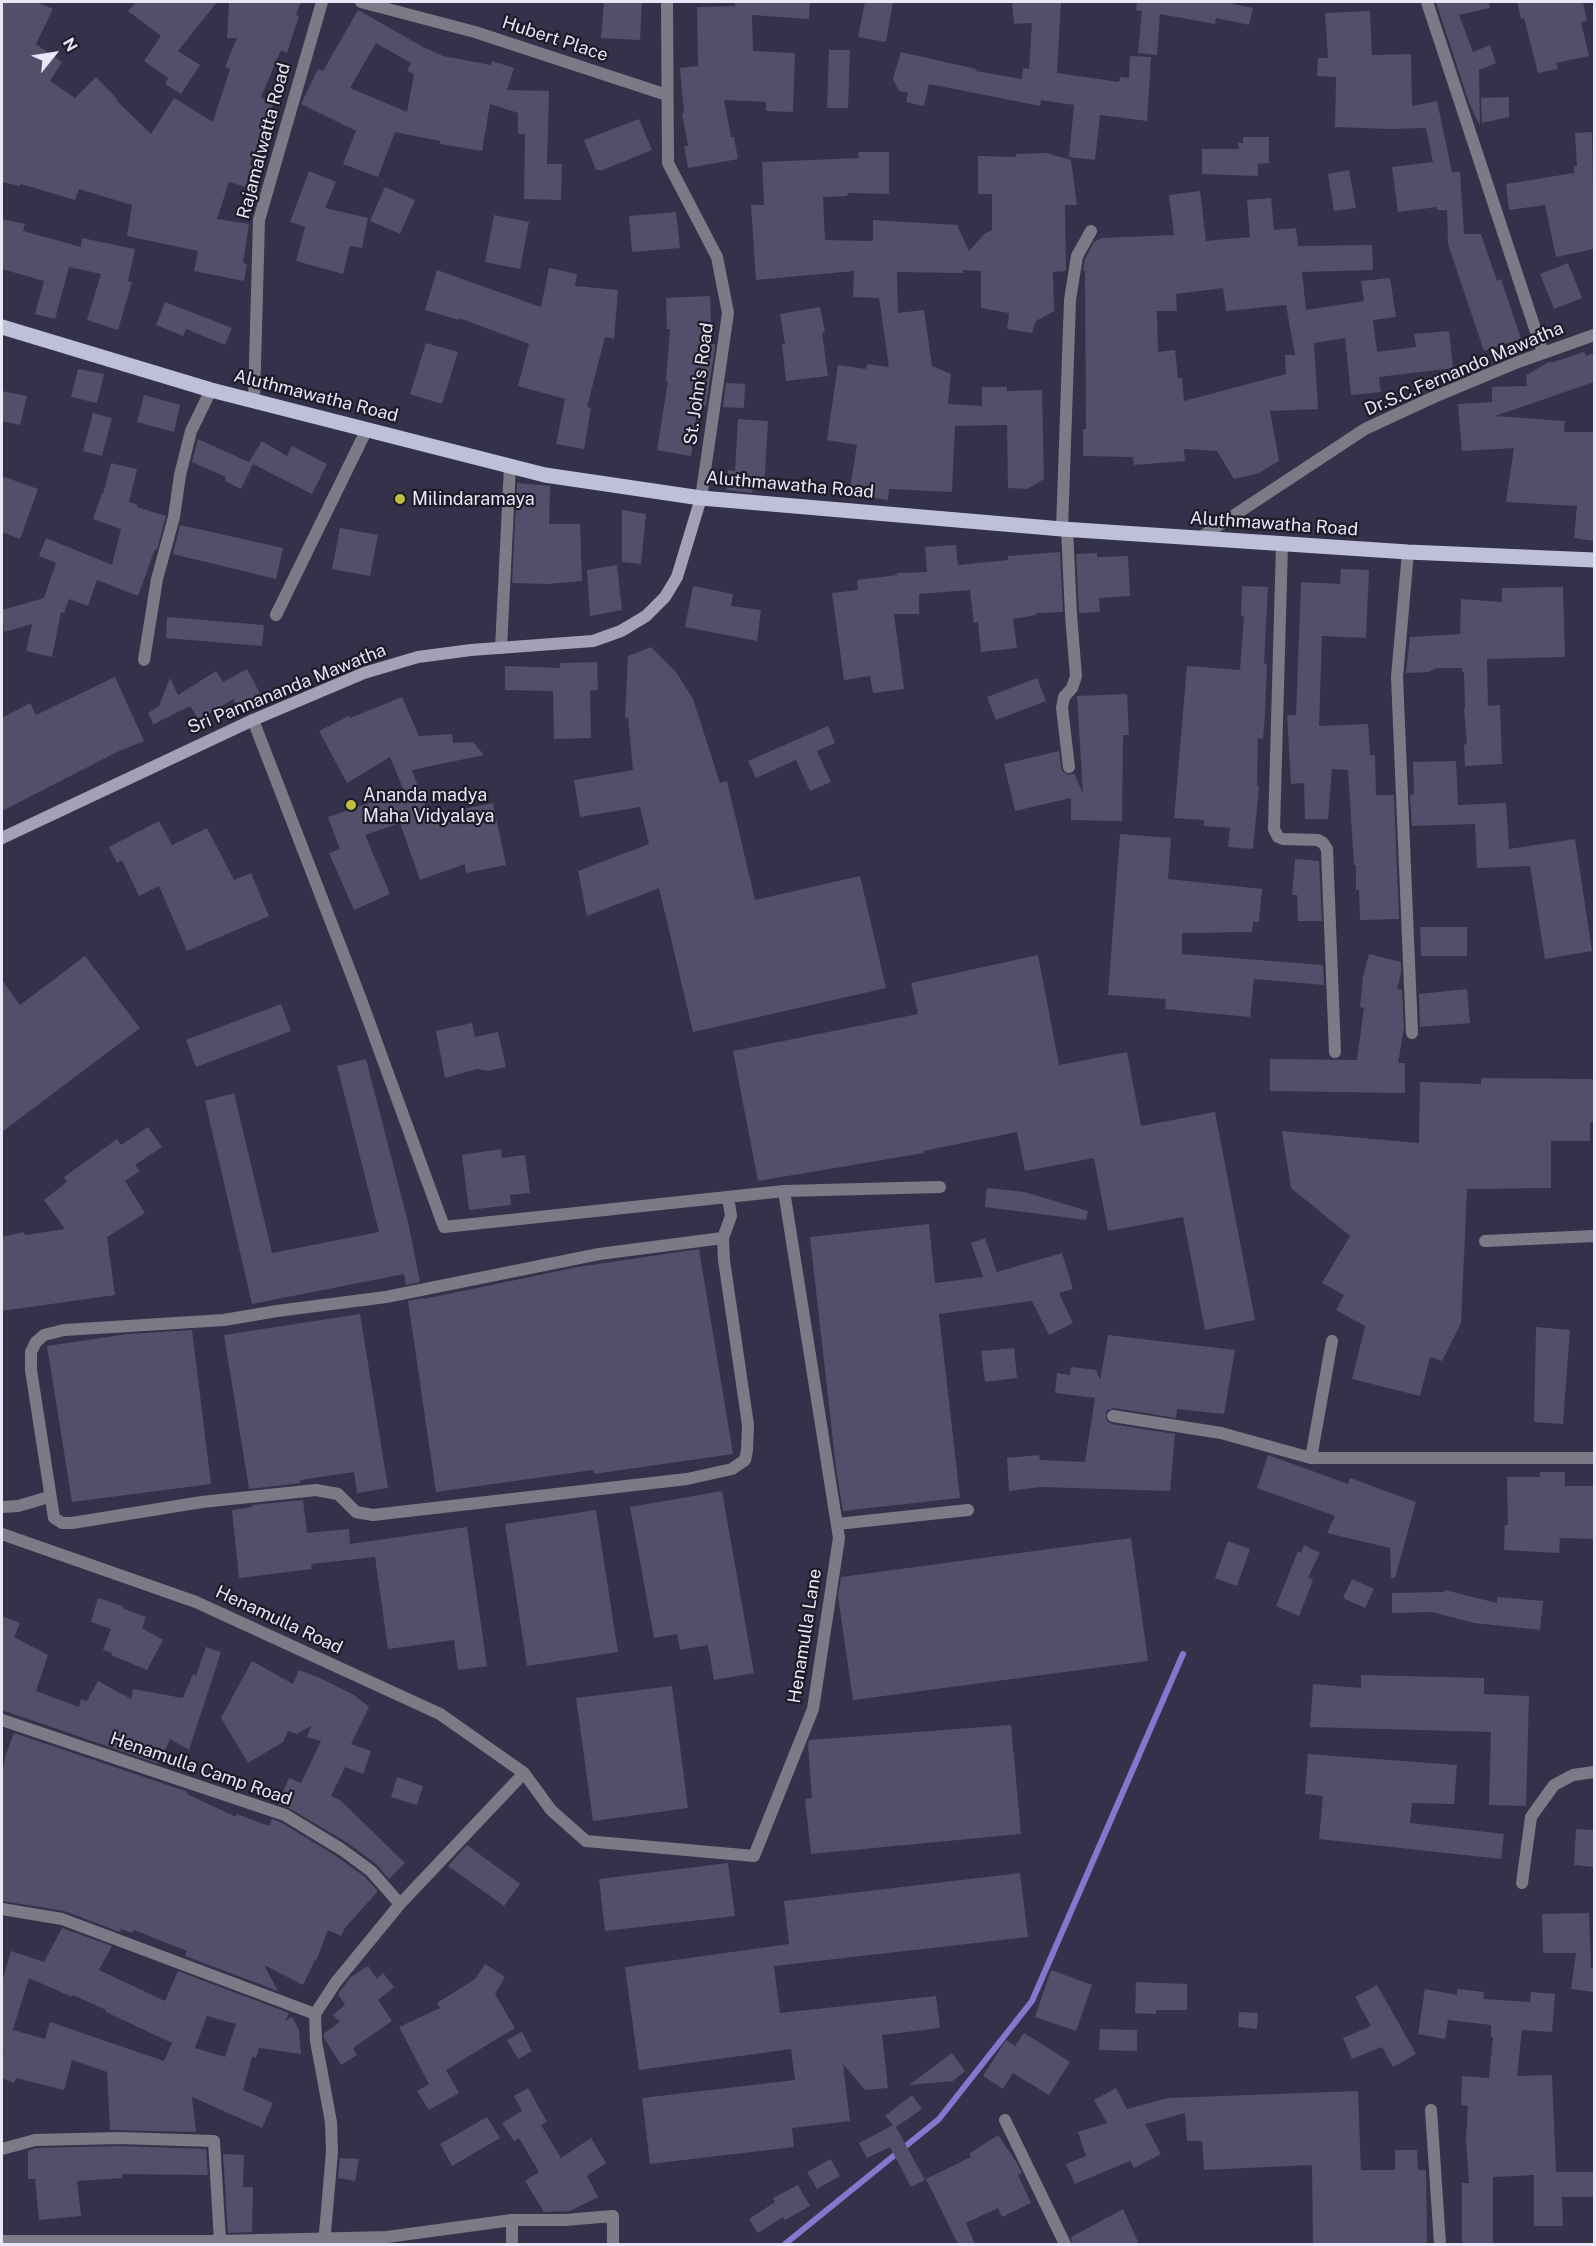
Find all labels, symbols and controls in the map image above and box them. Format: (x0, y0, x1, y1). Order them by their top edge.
street label: Hubert Place (499, 12, 611, 66)
north arrow (24, 24, 84, 84)
text: N (59, 35, 81, 55)
street label: Rajamalwatta Road (233, 61, 295, 221)
street label: Dr.S.C.Fernando Mawatha (1361, 317, 1567, 421)
street label: St. John's Road (680, 321, 718, 447)
street label: Aluthmawatha Road (232, 365, 400, 427)
street label: Aluthmawatha Road (705, 467, 875, 503)
place label: Milindaramaya (412, 488, 535, 510)
marker: Milindaramaya (393, 492, 407, 506)
street label: Aluthmawatha Road (1189, 507, 1359, 541)
street label: Sri Pannananda Mawatha (185, 639, 389, 739)
place label: Ananda madya Maha Vidyalaya (363, 784, 495, 826)
marker: Ananda madya Maha Vidyalaya (344, 798, 358, 812)
street label: Henamulla Lane (784, 1567, 826, 1705)
street label: Henamulla Road (212, 1581, 346, 1659)
street label: Henamulla Camp Road (107, 1728, 295, 1810)

